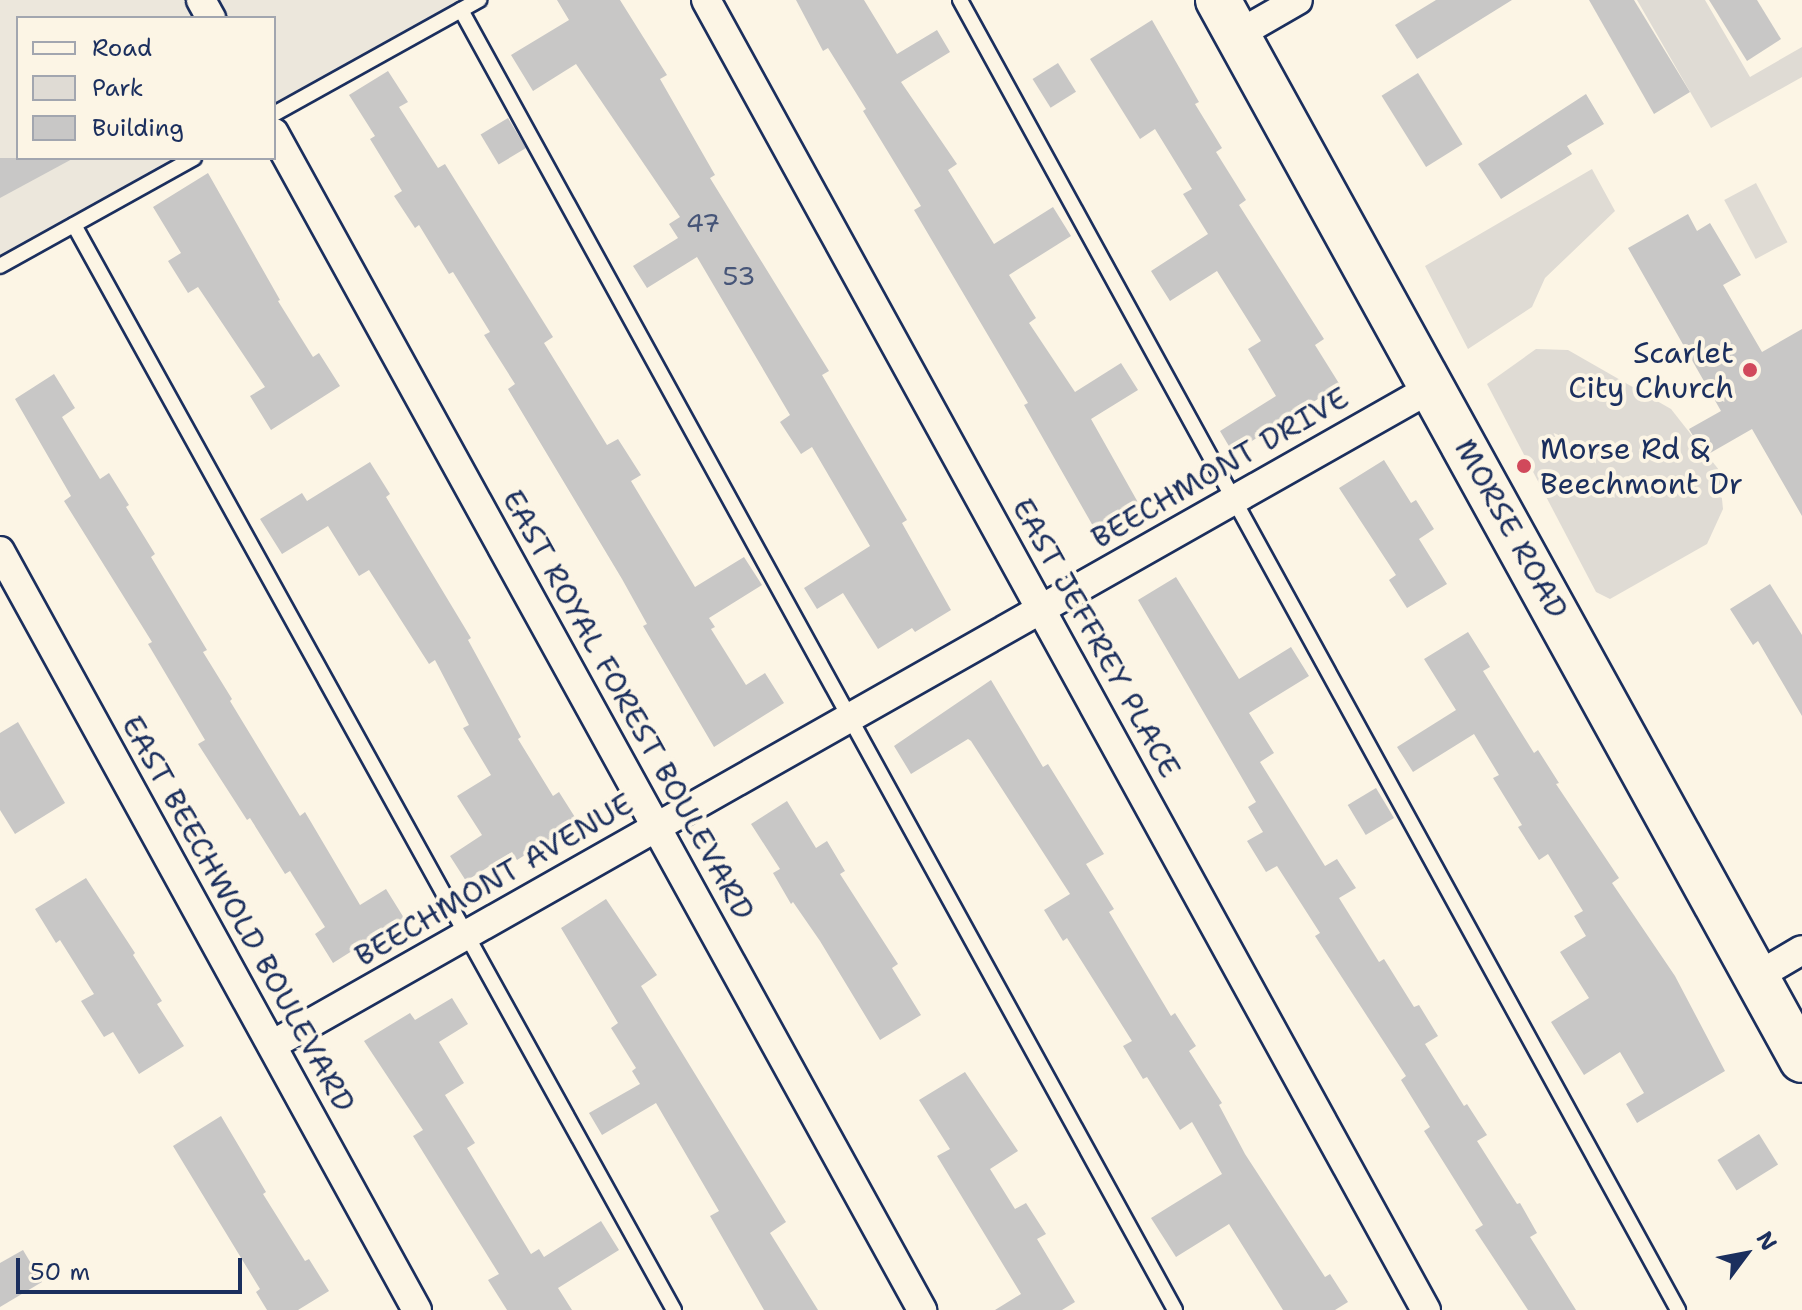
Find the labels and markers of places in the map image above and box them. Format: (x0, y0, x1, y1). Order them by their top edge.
place label: Scarlet City Church (1568, 335, 1734, 406)
marker: Scarlet City Church (1741, 361, 1759, 379)
place label: Morse Rd & Beechmont Dr (1540, 431, 1743, 502)
marker: Morse Rd & Beechmont Dr (1515, 457, 1533, 475)

